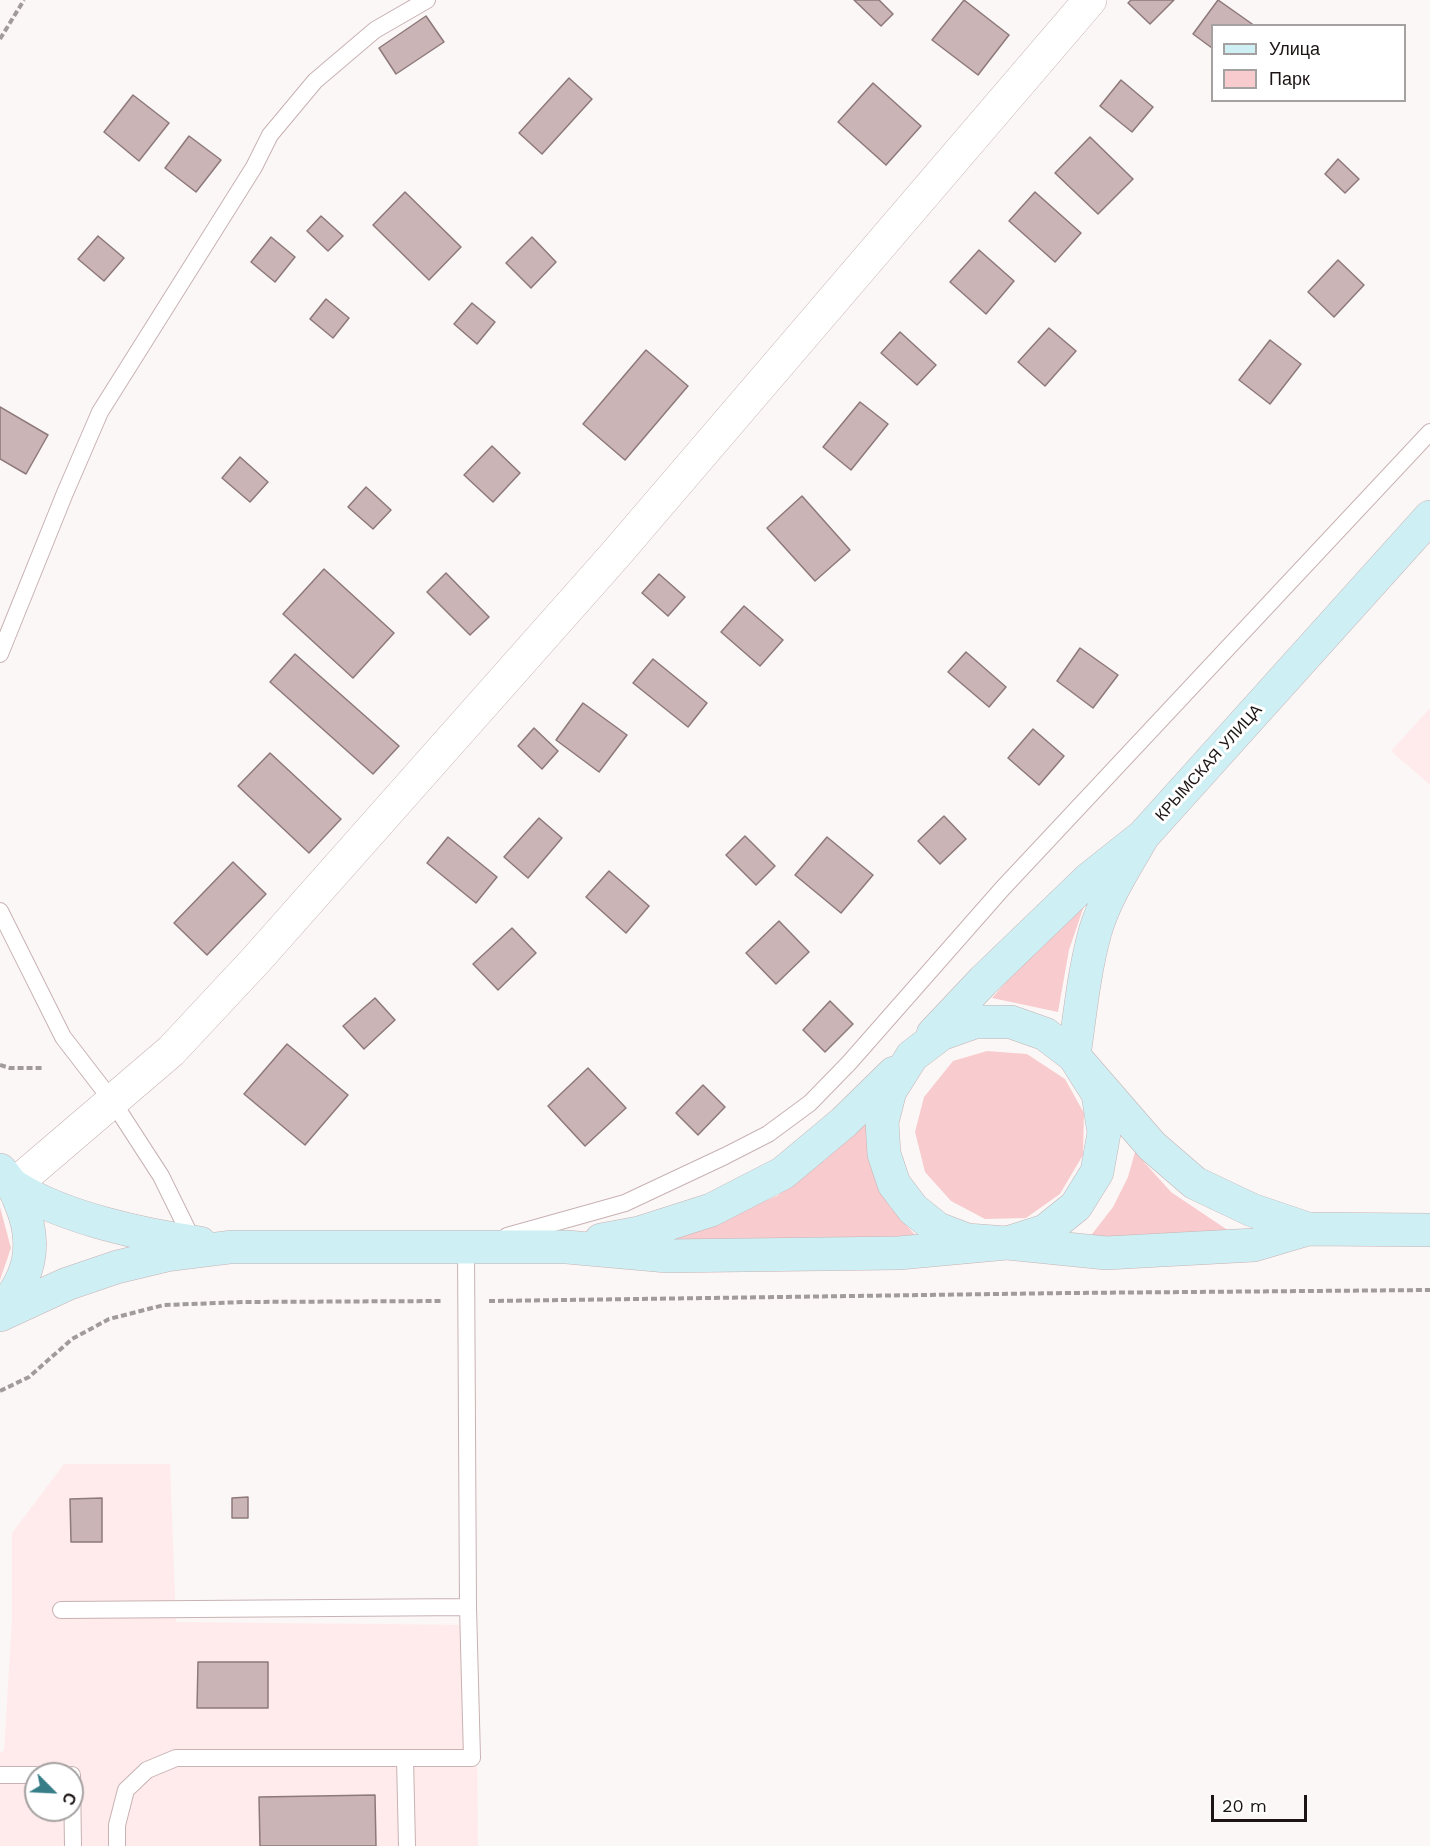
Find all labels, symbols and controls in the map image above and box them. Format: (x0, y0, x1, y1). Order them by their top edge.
legend (1211, 24, 1406, 102)
text: Улица (1269, 38, 1320, 59)
text: Парк (1269, 68, 1310, 89)
street label: КРЫМСКАЯ УЛИЦА (1152, 701, 1266, 825)
north arrow (24, 1762, 84, 1822)
scale bar (1214, 1783, 1310, 1821)
text: С (58, 1790, 80, 1808)
text: 20 m (1222, 1795, 1267, 1816)

